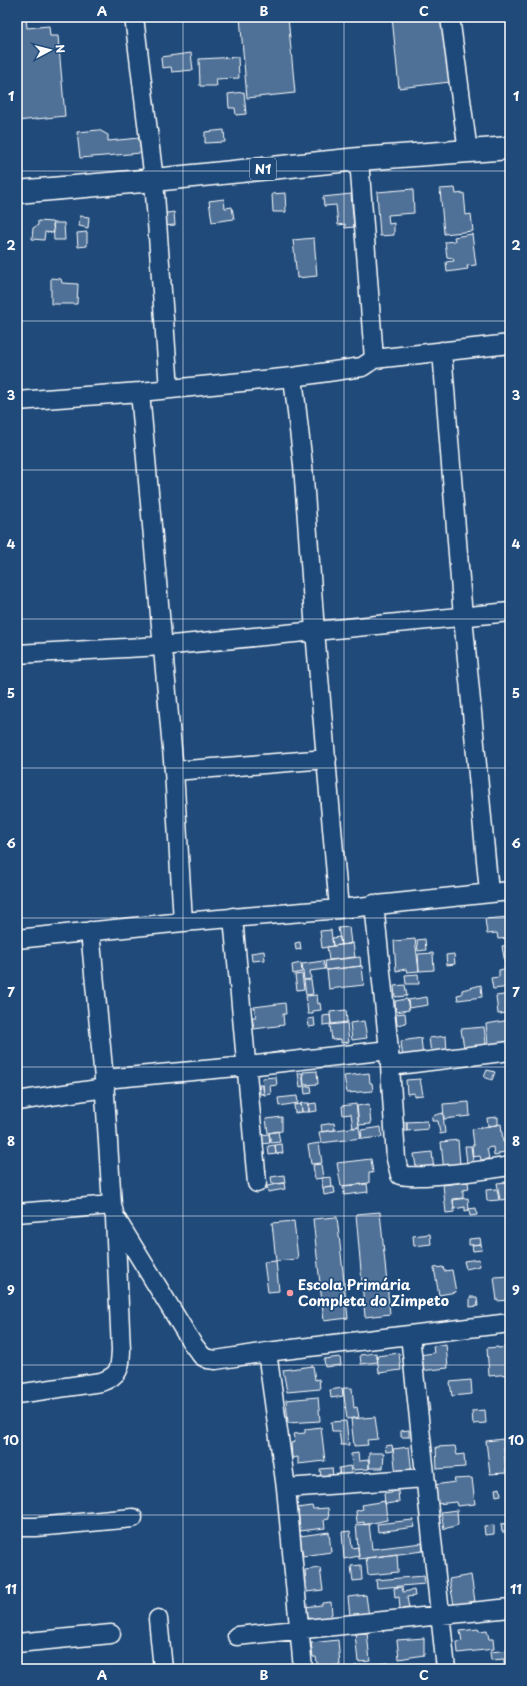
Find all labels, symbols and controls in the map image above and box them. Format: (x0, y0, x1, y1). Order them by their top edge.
text: A (97, 1, 107, 20)
text: B (260, 1, 269, 20)
text: C (419, 1, 429, 20)
north arrow (30, 30, 70, 70)
text: N (51, 43, 69, 54)
text: 1 (8, 86, 14, 105)
text: 1 (513, 86, 519, 105)
road number: N1 (250, 158, 276, 180)
text: 2 (6, 235, 16, 254)
text: 2 (511, 235, 521, 254)
text: 3 (7, 385, 16, 404)
text: 3 (512, 385, 521, 404)
text: 4 (7, 534, 16, 553)
text: 4 (512, 534, 521, 553)
text: 5 (7, 683, 15, 702)
text: 5 (512, 683, 520, 702)
text: 6 (6, 833, 16, 852)
text: 6 (511, 833, 521, 852)
text: 7 (7, 982, 15, 1001)
text: 7 (512, 982, 520, 1001)
text: 8 (7, 1131, 15, 1150)
text: 8 (512, 1131, 520, 1150)
place label: Escola Primária Completa do Zimpeto (298, 1274, 449, 1311)
text: 9 (7, 1280, 15, 1299)
text: 9 (512, 1280, 520, 1299)
marker: Escola Primária Completa do Zimpeto (285, 1288, 295, 1298)
text: 10 (3, 1430, 19, 1449)
text: 10 (508, 1430, 524, 1449)
text: 11 (5, 1579, 17, 1598)
text: 11 (510, 1579, 522, 1598)
text: A (97, 1665, 107, 1684)
text: B (260, 1665, 269, 1684)
text: C (419, 1665, 429, 1684)

